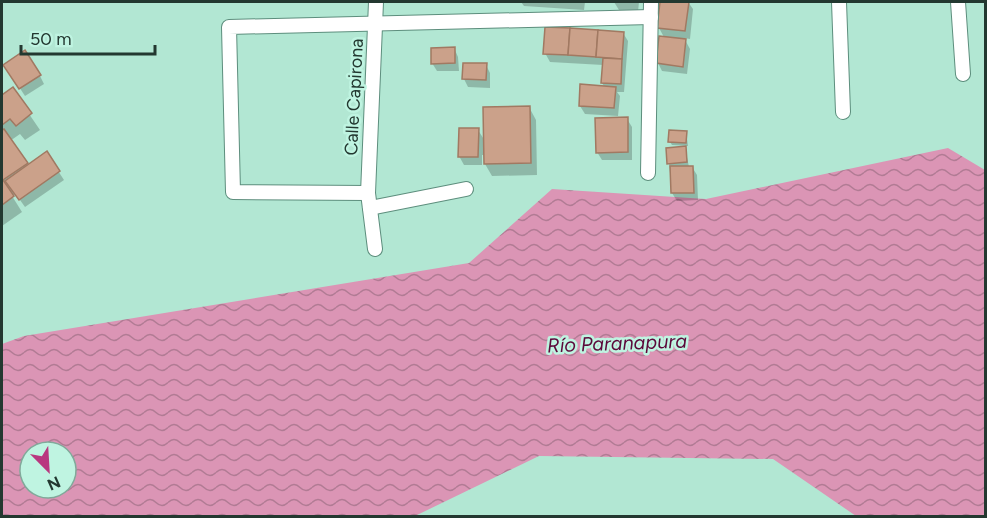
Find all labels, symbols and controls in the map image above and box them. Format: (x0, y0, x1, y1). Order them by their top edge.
scale bar (21, 18, 154, 56)
text: 50 m (30, 28, 72, 50)
street label: Calle Capirona (340, 38, 368, 156)
water label: Río Paranapura (547, 329, 688, 357)
north arrow (18, 440, 78, 500)
text: N (44, 472, 63, 494)

